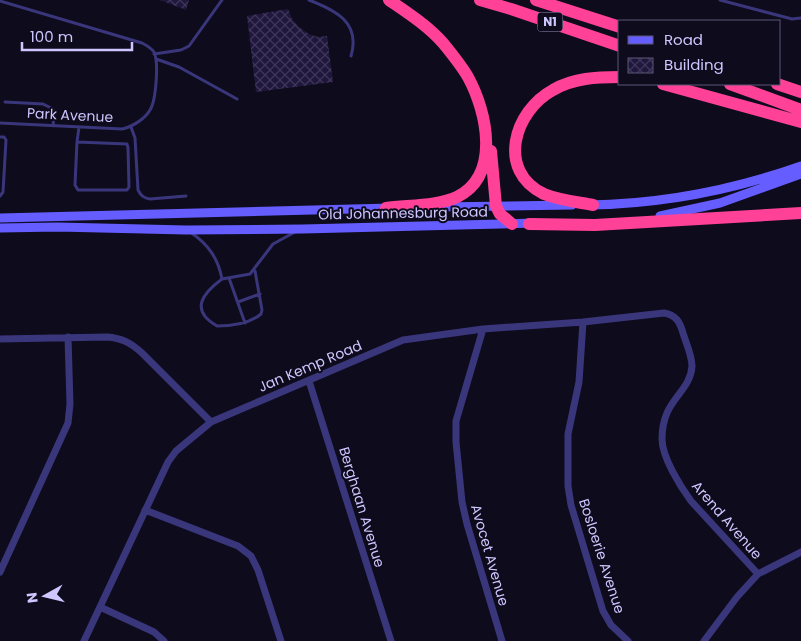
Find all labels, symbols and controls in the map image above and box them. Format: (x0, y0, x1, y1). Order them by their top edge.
road number: N1 (538, 13, 562, 32)
scale bar (22, 20, 132, 52)
legend (618, 20, 781, 85)
text: 100 m (30, 26, 73, 47)
text: Road (664, 29, 703, 50)
text: Building (664, 54, 724, 75)
street label: Park Avenue (26, 103, 114, 127)
street label: Old Johannesburg Road (318, 202, 488, 224)
street label: Jan Kemp Road (255, 335, 365, 397)
street label: Berghaan Avenue (334, 444, 390, 570)
street label: Arend Avenue (687, 476, 767, 564)
street label: Bosloerie Avenue (574, 496, 630, 616)
street label: Avocet Avenue (466, 502, 514, 608)
north arrow (20, 571, 70, 621)
text: N (21, 591, 43, 604)

